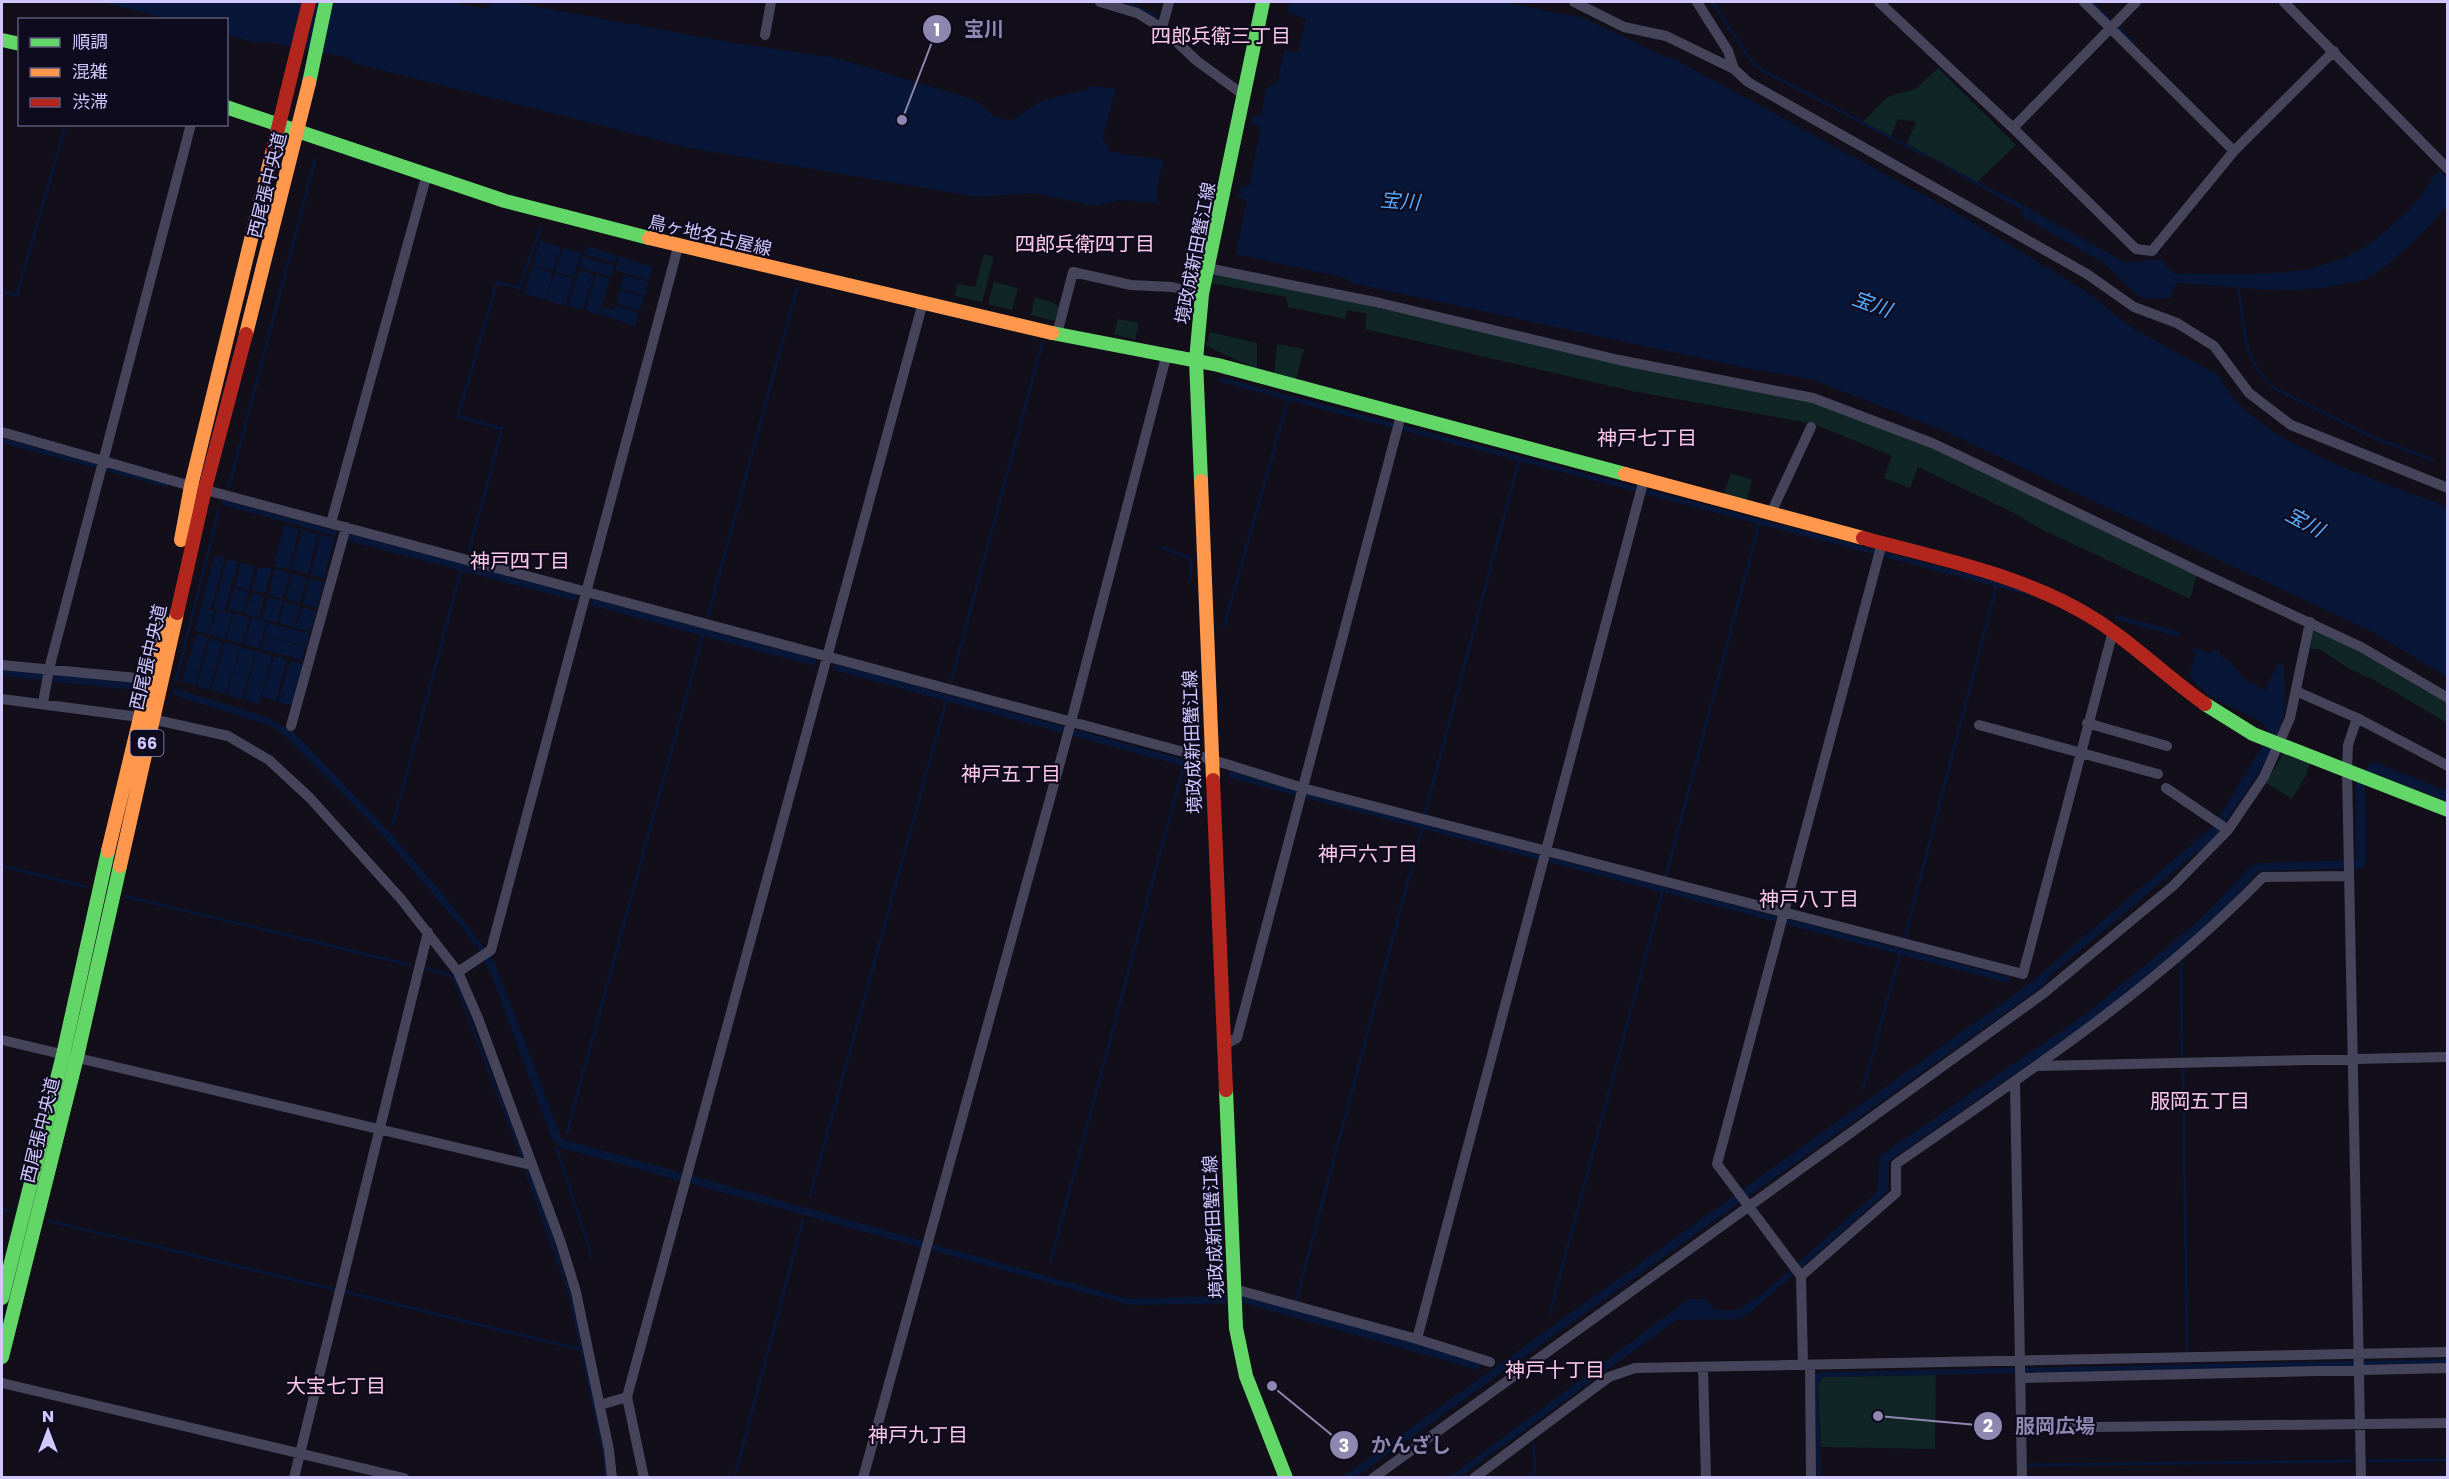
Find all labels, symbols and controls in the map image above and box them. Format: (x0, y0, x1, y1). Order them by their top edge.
callout: 宝川 (922, 10, 1016, 48)
text: 宝川 (964, 15, 1004, 43)
text: 1 (934, 17, 940, 42)
legend (18, 18, 228, 126)
district label: 四郎兵衛三丁目 (1151, 22, 1291, 50)
text: 順調 (72, 29, 108, 54)
text: 混雑 (72, 59, 108, 84)
text: 渋滞 (72, 89, 108, 114)
street label: 西尾張中央道 (242, 130, 292, 240)
street label: 境政成新田蟹江線 (1169, 180, 1221, 326)
water label: 宝川 (1379, 186, 1423, 217)
street label: 鳥ヶ地名古屋線 (646, 209, 774, 261)
district label: 四郎兵衛四丁目 (1015, 230, 1155, 258)
water label: 宝川 (1848, 284, 1897, 325)
district label: 神戸七丁目 (1597, 424, 1697, 452)
water label: 宝川 (2281, 500, 2331, 545)
district label: 神戸四丁目 (470, 547, 570, 575)
street label: 西尾張中央道 (124, 602, 172, 712)
street label: 境政成新田蟹江線 (1177, 670, 1207, 814)
road number: 66 (130, 730, 164, 756)
district label: 神戸五丁目 (961, 760, 1061, 788)
district label: 神戸六丁目 (1318, 840, 1418, 868)
district label: 神戸八丁目 (1759, 885, 1859, 913)
street label: 西尾張中央道 (15, 1075, 65, 1185)
district label: 服岡五丁目 (2150, 1087, 2250, 1115)
street label: 境政成新田蟹江線 (1197, 1154, 1229, 1300)
district label: 神戸十丁目 (1505, 1356, 1605, 1384)
district label: 大宝七丁目 (286, 1372, 386, 1400)
north arrow (18, 1401, 78, 1461)
text: N (42, 1405, 54, 1428)
callout: 服岡広場 (1973, 1407, 2107, 1445)
text: 服岡広場 (2015, 1412, 2095, 1440)
text: 2 (1983, 1413, 1993, 1438)
district label: 神戸九丁目 (868, 1421, 968, 1449)
callout: かんざし (1329, 1426, 1463, 1464)
text: かんざし (1371, 1431, 1451, 1459)
text: 3 (1339, 1433, 1349, 1458)

